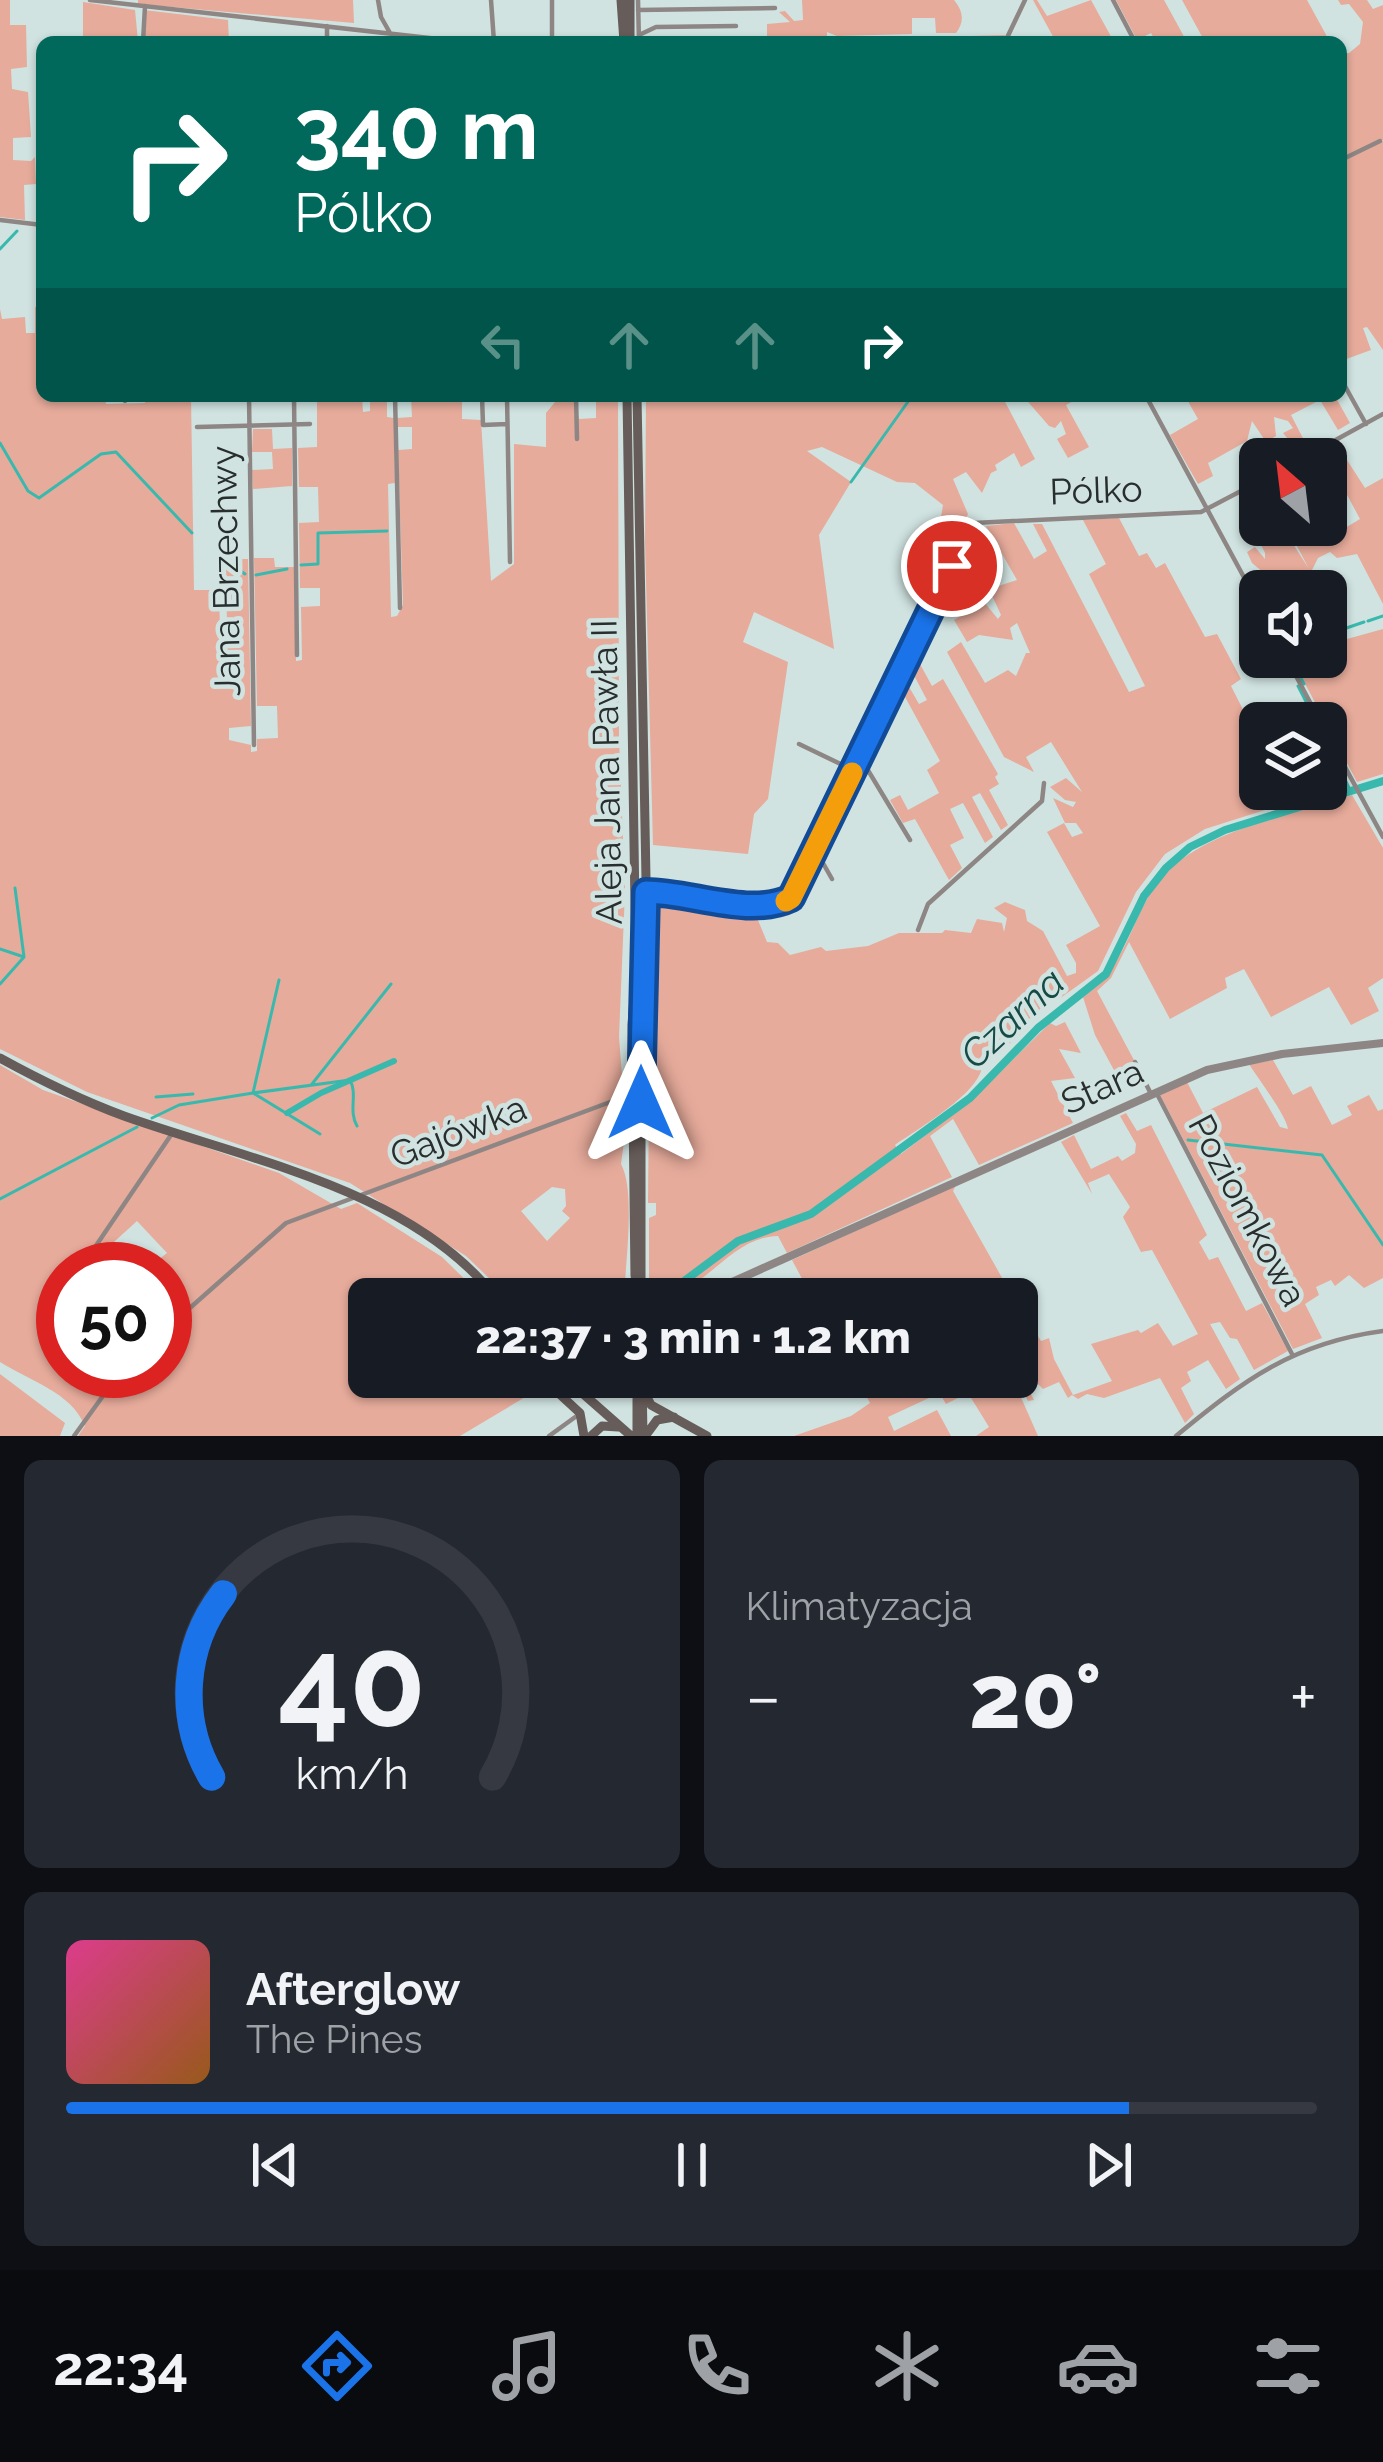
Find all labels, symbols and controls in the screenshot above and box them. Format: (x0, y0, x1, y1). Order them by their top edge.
text: 340 m (294, 80, 539, 179)
icon: right (96, 84, 252, 240)
text: Pólko (294, 181, 433, 245)
icon: left (470, 312, 536, 378)
icon: ahead (596, 312, 662, 378)
icon: ahead (722, 312, 788, 378)
icon: right (848, 312, 914, 378)
north arrow (1239, 438, 1347, 546)
map controls (1239, 438, 1347, 810)
street label: Jana Brzechwy (202, 445, 248, 697)
street label: Pólko (1049, 467, 1143, 513)
pin (901, 515, 1003, 617)
icon: arrive (919, 533, 985, 599)
button: sound (1239, 570, 1347, 678)
street label: Aleja Jana Pawła II (582, 619, 630, 925)
button: layers (1239, 702, 1347, 810)
water label: Czarna (951, 958, 1073, 1078)
position arrow (578, 1040, 704, 1166)
street label: Stara (1054, 1049, 1150, 1123)
street label: Gajówka (384, 1086, 532, 1176)
street label: Poziomkowa (1180, 1107, 1316, 1313)
speed limit sign: 50 (36, 1242, 192, 1398)
text: 22:37 · 3 min · 1.2 km (475, 1311, 911, 1364)
text: Klimatyzacja (746, 1583, 973, 1629)
text: 40 (278, 1609, 426, 1755)
text: 20° (969, 1643, 1102, 1749)
text: − (746, 1658, 781, 1735)
text: + (1290, 1658, 1317, 1735)
text: km/h (295, 1749, 408, 1799)
text: Afterglow (246, 1963, 460, 2016)
text: The Pines (246, 2016, 423, 2062)
icon: previous (242, 2132, 308, 2198)
icon: pause (659, 2132, 725, 2198)
icon: next (1076, 2132, 1142, 2198)
icon: directions (295, 2324, 379, 2408)
icon: music (485, 2324, 569, 2408)
icon: phone (675, 2324, 759, 2408)
icon: climate (865, 2324, 949, 2408)
icon: car (1056, 2324, 1140, 2408)
icon: filters (1246, 2324, 1330, 2408)
text: 22:34 (53, 2334, 188, 2398)

